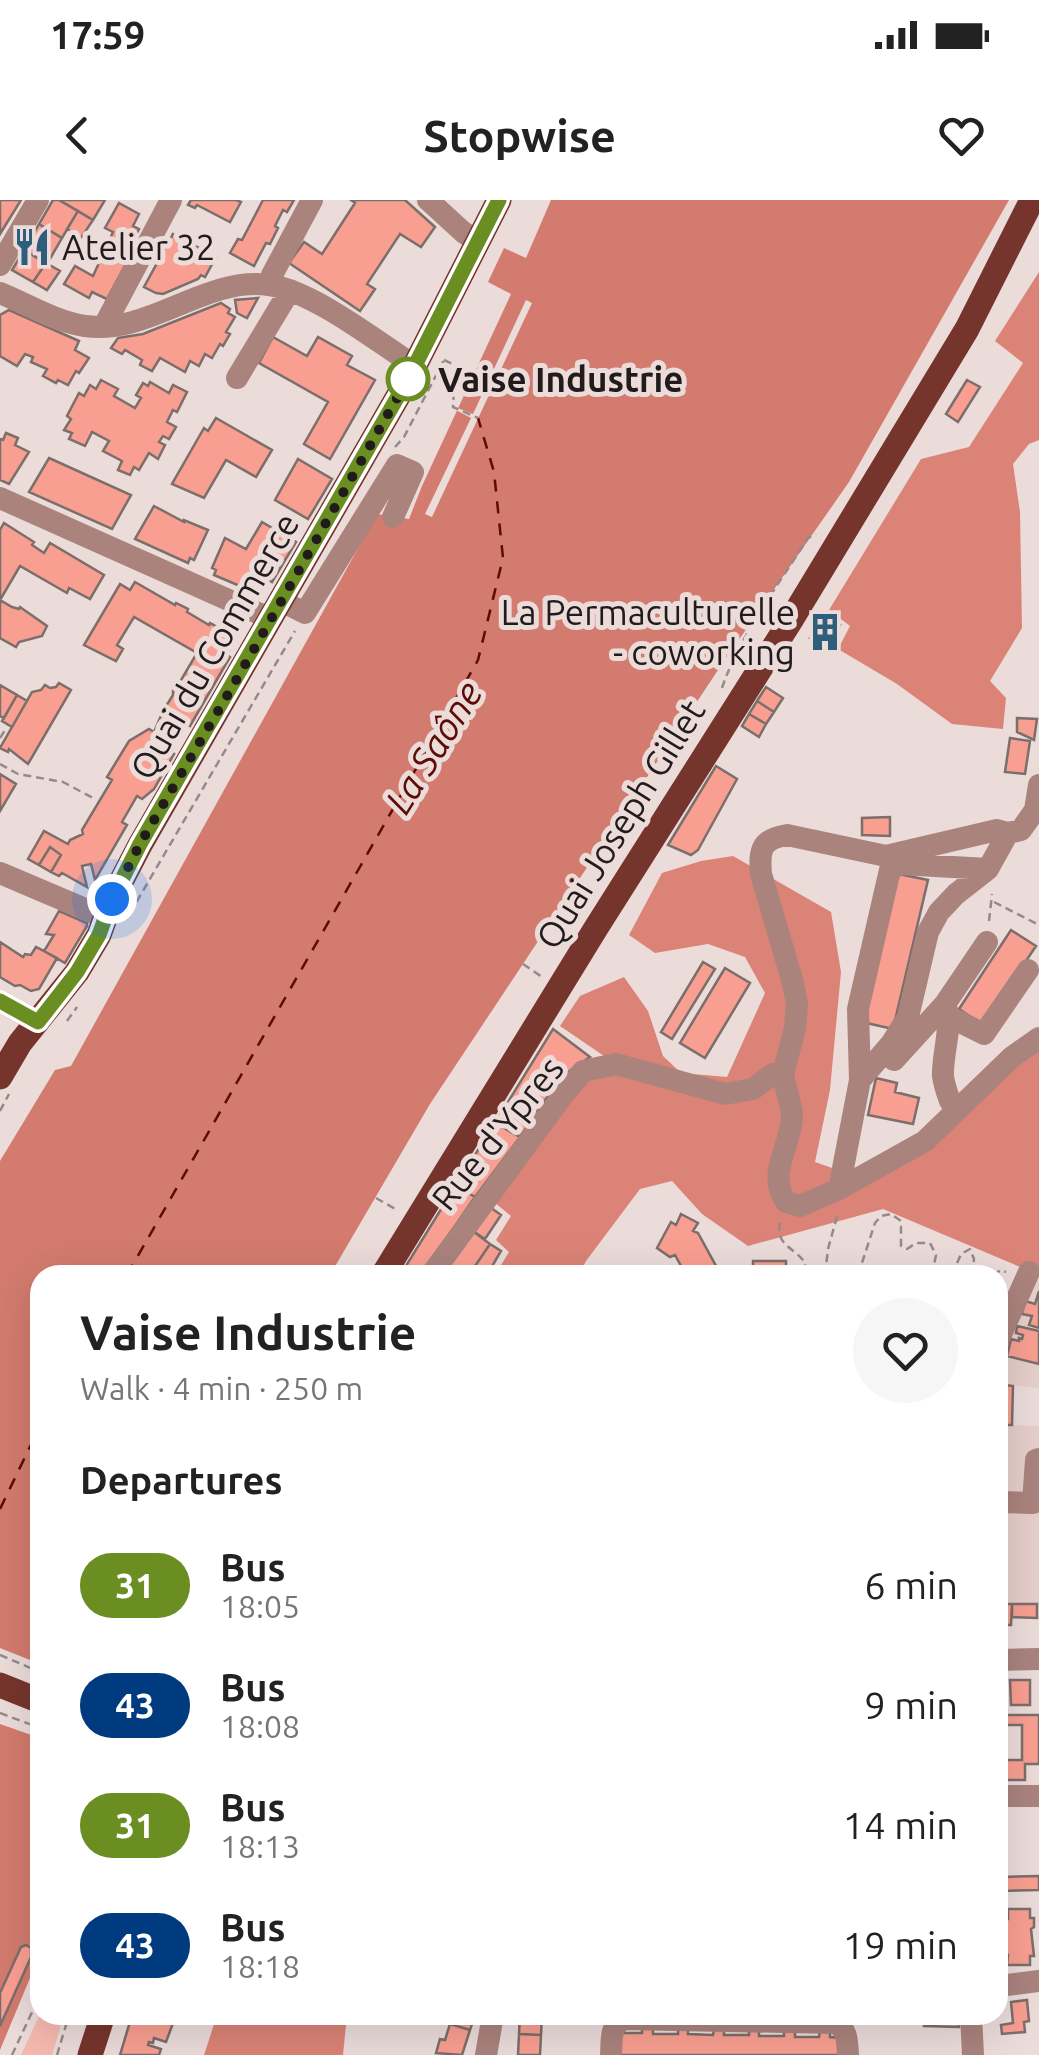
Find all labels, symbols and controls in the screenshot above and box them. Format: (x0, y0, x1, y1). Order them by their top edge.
text: 17:59 (50, 14, 145, 56)
icon: back (50, 108, 105, 163)
icon: heart (934, 108, 989, 163)
text: Stopwise (423, 110, 616, 161)
restaurant icon: Atelier 32 (11, 226, 53, 268)
place label: Atelier 32 (62, 227, 216, 267)
marker: Vaise Industrie (387, 358, 429, 400)
place label: Vaise Industrie (438, 359, 683, 399)
street label: Quai du Commerce (122, 506, 306, 786)
place label: La Permaculturelle - coworking (501, 592, 795, 672)
building icon: La Permaculturelle - coworking (804, 611, 846, 653)
water label: La Saône (376, 673, 490, 821)
street label: Quai Joseph Gillet (527, 692, 713, 956)
your location (87, 874, 137, 924)
street label: Rue d'Ypres (423, 1048, 571, 1218)
button: heart (853, 1298, 958, 1403)
text: Vaise Industrie (80, 1305, 416, 1359)
text: Walk · 4 min · 250 m (80, 1370, 363, 1406)
text: Departures (80, 1459, 282, 1501)
text: Bus (220, 1546, 285, 1588)
text: 6 min (864, 1564, 958, 1606)
text: 31 (115, 1565, 155, 1605)
text: 18:05 (220, 1588, 300, 1624)
text: Bus (220, 1666, 285, 1708)
text: 9 min (864, 1684, 958, 1726)
text: 43 (115, 1685, 155, 1725)
text: 18:08 (220, 1708, 300, 1744)
text: Bus (220, 1786, 285, 1828)
text: 14 min (843, 1804, 958, 1846)
text: 31 (115, 1805, 155, 1845)
text: 18:13 (220, 1828, 300, 1864)
text: Bus (220, 1906, 285, 1948)
text: 19 min (843, 1924, 958, 1966)
text: 43 (115, 1925, 155, 1965)
text: 18:18 (220, 1948, 300, 1984)

